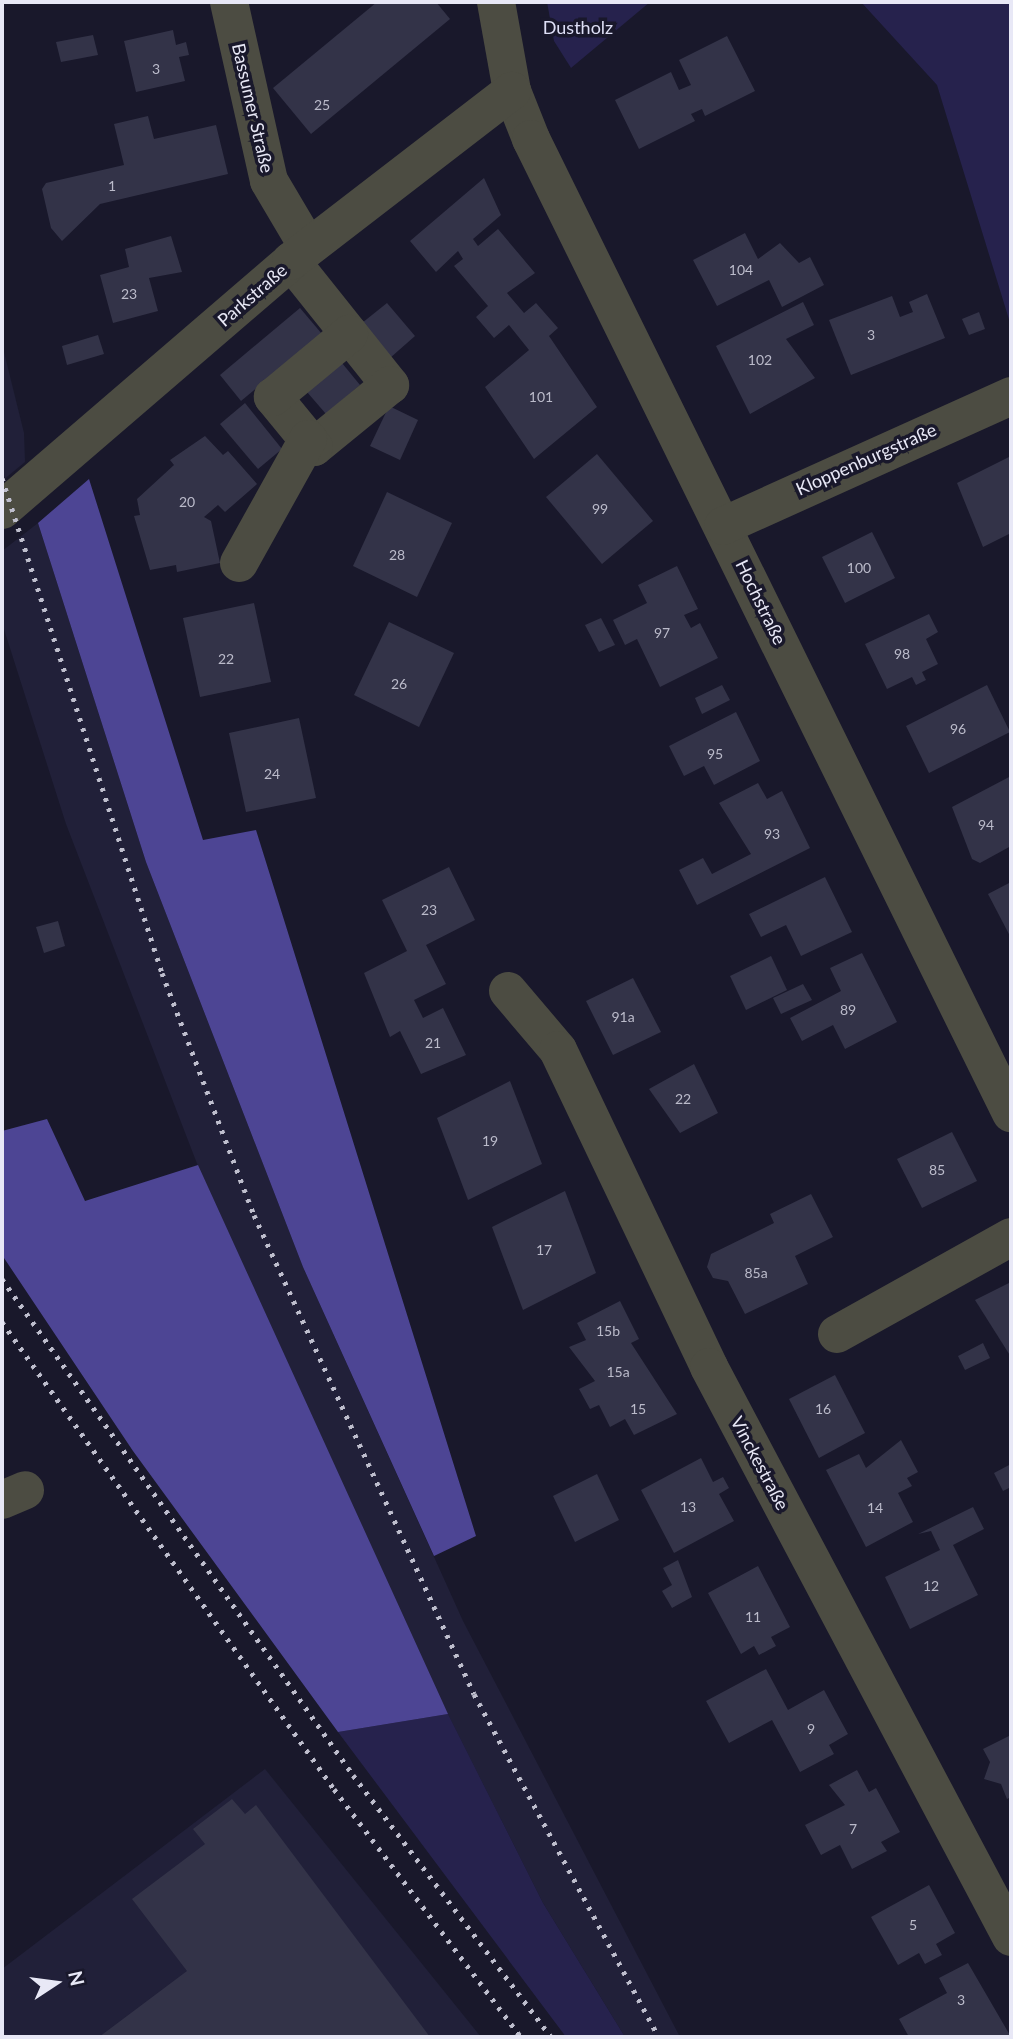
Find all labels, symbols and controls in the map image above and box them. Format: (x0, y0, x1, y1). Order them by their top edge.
park label: Dustholz (543, 16, 613, 38)
street label: Bassumer Straße (228, 41, 278, 175)
house number: 3 (152, 61, 160, 77)
house number: 25 (314, 97, 330, 113)
house number: 1 (108, 178, 116, 194)
street label: Parkstraße (213, 259, 291, 331)
house number: 104 (729, 262, 753, 278)
house number: 23 (121, 286, 137, 302)
house number: 3 (867, 327, 875, 343)
house number: 102 (748, 352, 772, 368)
house number: 101 (529, 389, 553, 405)
street label: Kloppenburgstraße (792, 418, 940, 500)
house number: 20 (179, 494, 195, 510)
house number: 99 (592, 501, 608, 517)
house number: 28 (389, 547, 405, 563)
street label: Hochstraße (731, 556, 791, 648)
house number: 100 (847, 560, 871, 576)
house number: 97 (654, 625, 670, 641)
house number: 98 (894, 646, 910, 662)
house number: 22 (218, 651, 234, 667)
house number: 26 (391, 676, 407, 692)
house number: 96 (950, 721, 966, 737)
house number: 95 (707, 746, 723, 762)
house number: 24 (264, 766, 280, 782)
house number: 94 (978, 817, 994, 833)
house number: 93 (764, 826, 780, 842)
house number: 23 (421, 902, 437, 918)
house number: 89 (840, 1002, 856, 1018)
house number: 91a (611, 1009, 635, 1025)
house number: 21 (425, 1035, 441, 1051)
house number: 22 (675, 1091, 691, 1107)
house number: 19 (482, 1133, 498, 1149)
house number: 85 (929, 1162, 945, 1178)
house number: 17 (536, 1242, 552, 1258)
house number: 85a (744, 1265, 768, 1281)
house number: 15b (596, 1323, 620, 1339)
house number: 15a (606, 1364, 630, 1380)
house number: 15 (630, 1401, 646, 1417)
house number: 16 (815, 1401, 831, 1417)
street label: Vinckestraße (726, 1413, 794, 1513)
house number: 13 (680, 1499, 696, 1515)
house number: 14 (867, 1500, 883, 1516)
house number: 12 (923, 1578, 939, 1594)
house number: 11 (745, 1609, 761, 1625)
house number: 9 (807, 1721, 815, 1737)
house number: 7 (849, 1821, 857, 1837)
house number: 5 (909, 1917, 917, 1933)
north arrow (21, 1948, 91, 2018)
text: N (64, 1968, 90, 1988)
house number: 3 (957, 1992, 965, 2008)

